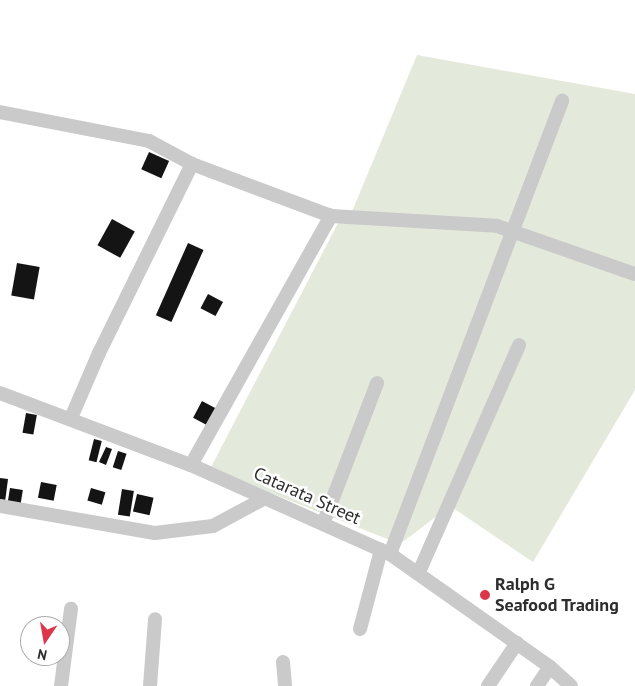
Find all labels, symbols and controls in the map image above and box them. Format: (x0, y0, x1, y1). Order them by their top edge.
street label: Catarata Street (250, 463, 364, 529)
place label: Ralph G Seafood Trading (495, 574, 619, 616)
marker: Ralph G Seafood Trading (479, 589, 491, 601)
north arrow (20, 616, 70, 666)
text: N (36, 645, 48, 664)

